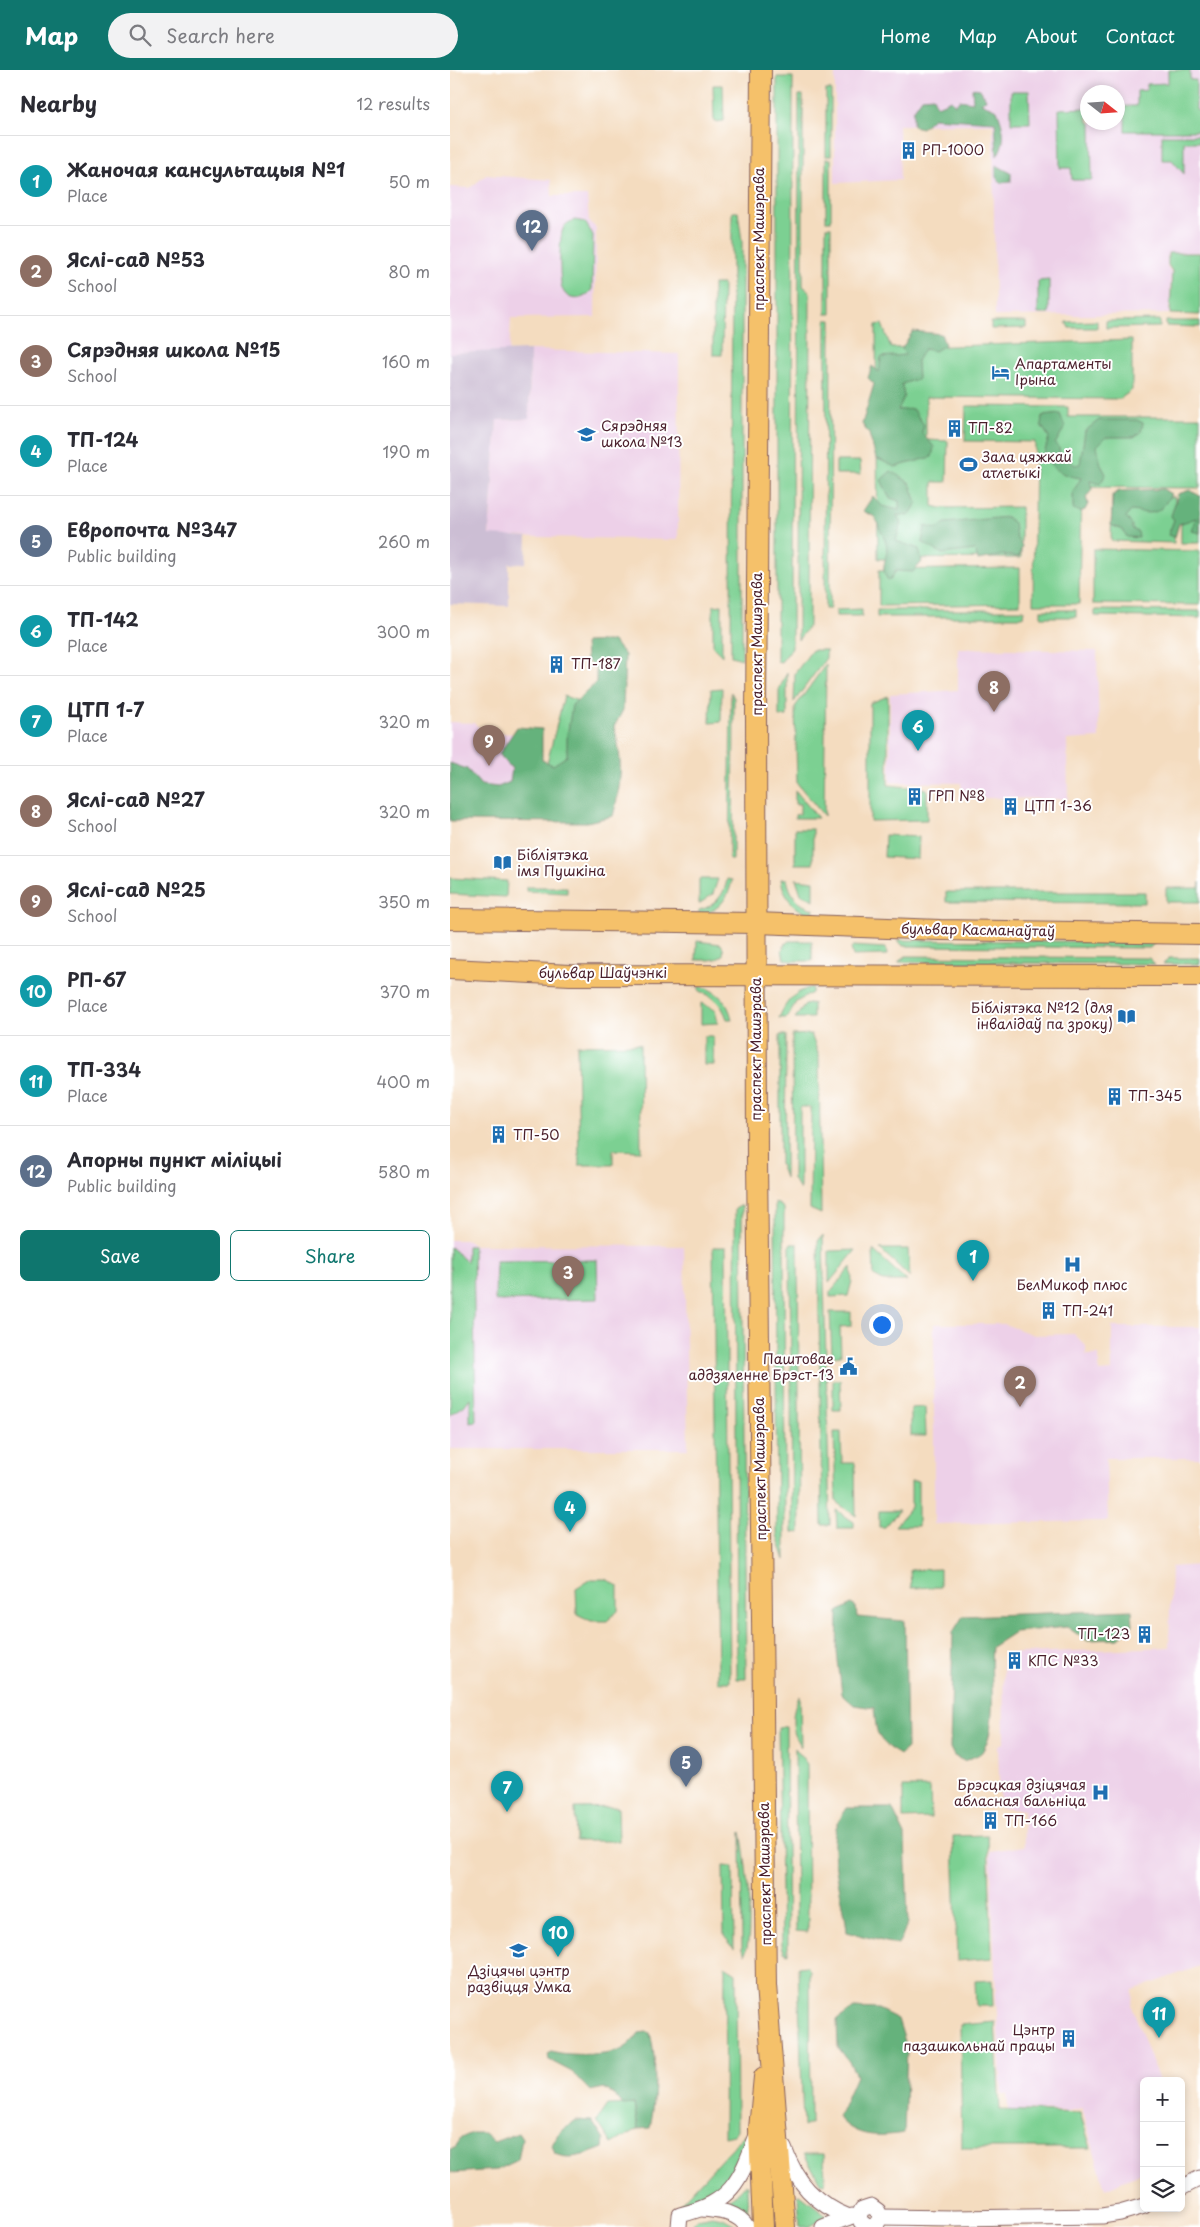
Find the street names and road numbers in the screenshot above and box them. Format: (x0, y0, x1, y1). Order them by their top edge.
street label: праспект Машэрава (748, 167, 769, 311)
street label: праспект Машэрава (746, 572, 767, 716)
street label: бульвар Касманаўтаў (901, 918, 1055, 941)
street label: бульвар Шаўчэнкі (539, 962, 667, 983)
street label: праспект Машэрава (745, 977, 766, 1121)
street label: праспект Машэрава (748, 1397, 771, 1541)
street label: праспект Машэрава (753, 1802, 776, 1946)

